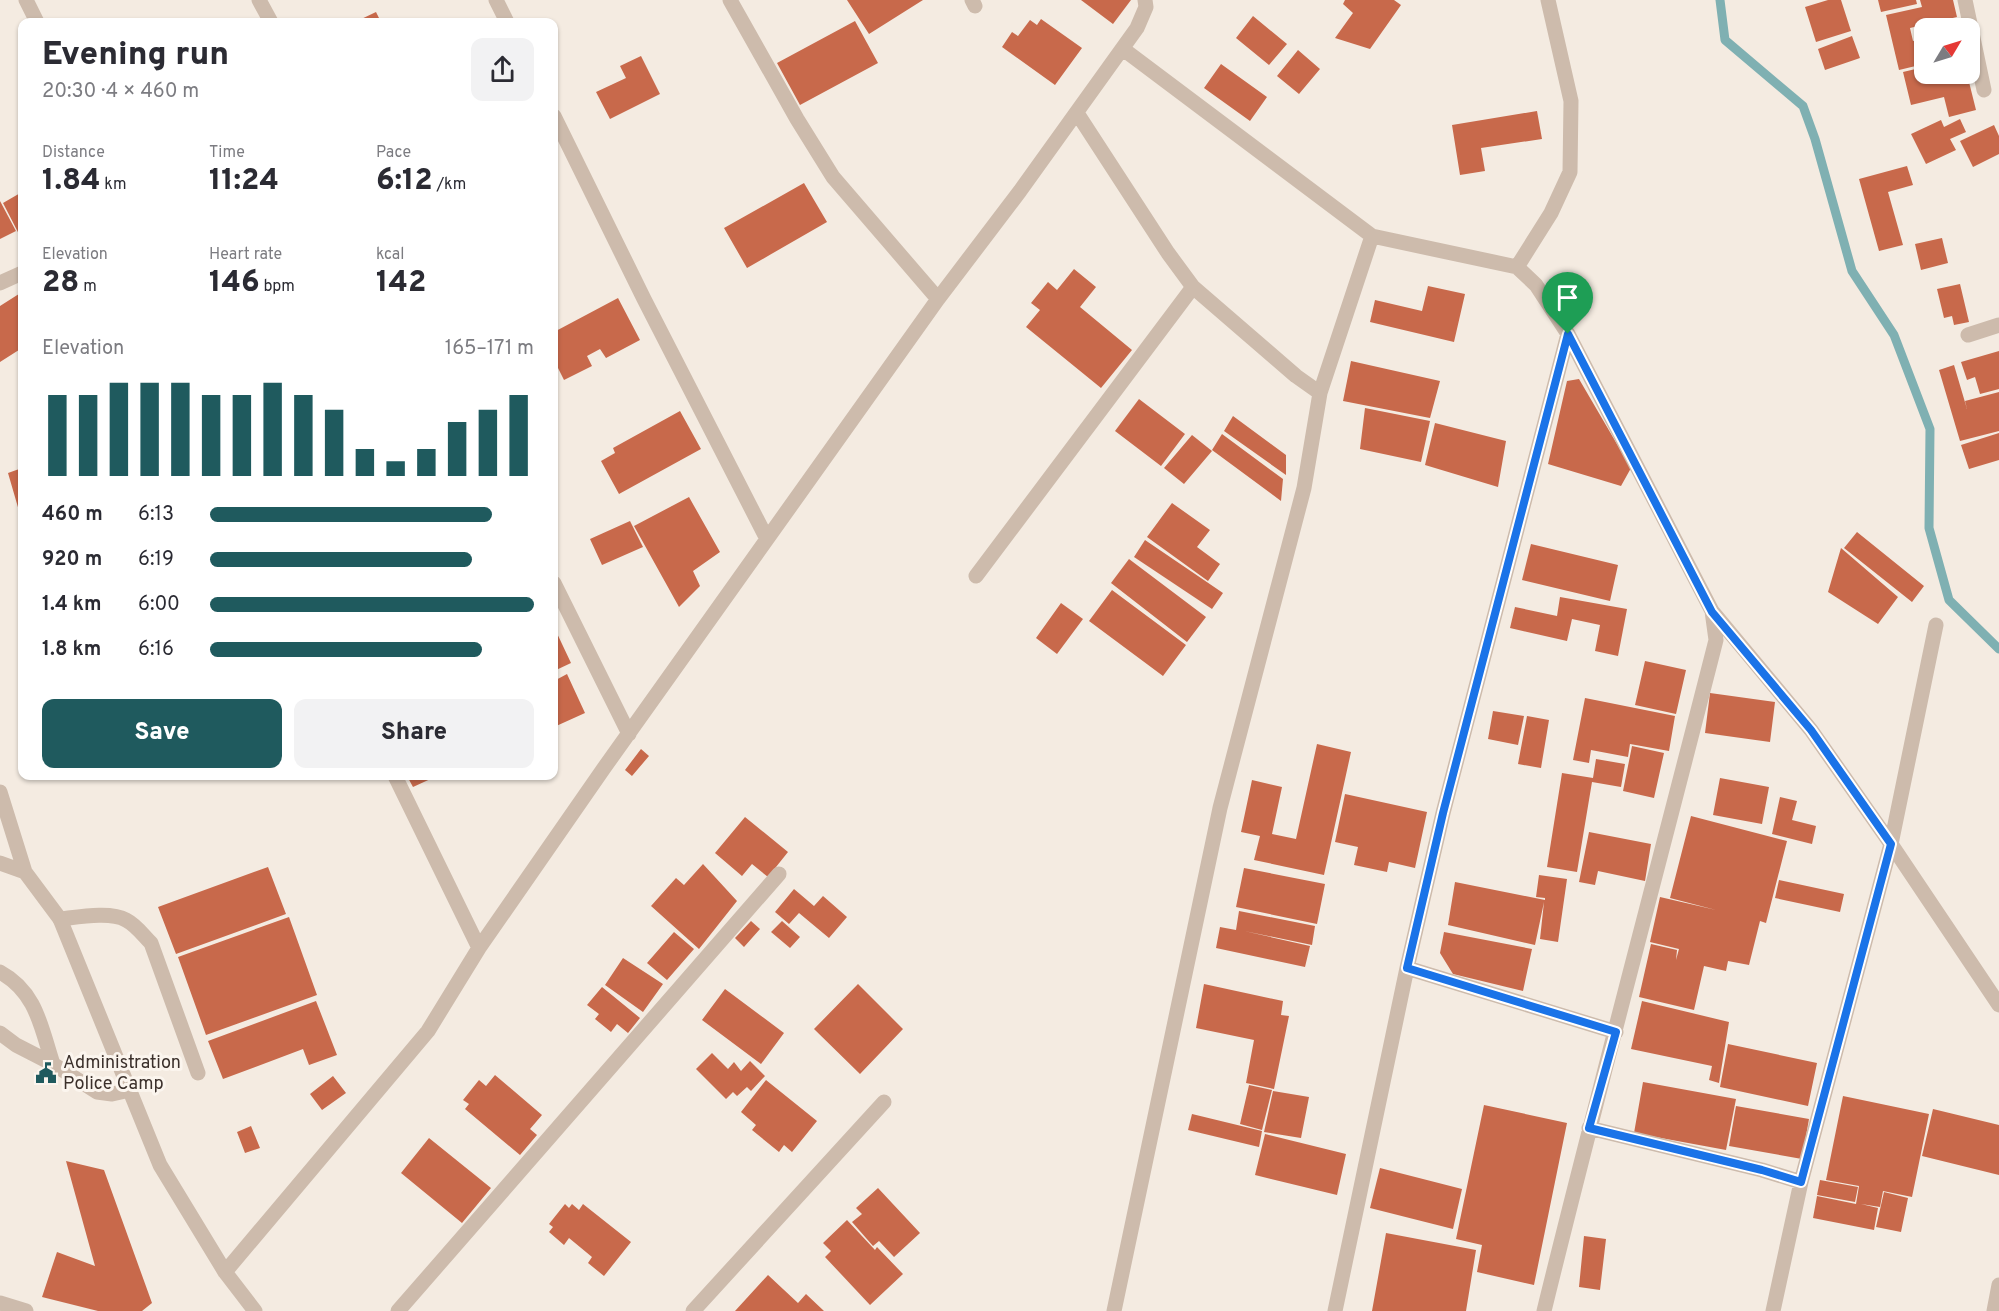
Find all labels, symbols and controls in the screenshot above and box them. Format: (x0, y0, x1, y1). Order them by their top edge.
north arrow (1914, 18, 1980, 84)
map controls (1914, 18, 1980, 84)
text: Evening run (42, 35, 229, 77)
button: share (471, 38, 534, 101)
text: 20:30 · 4 × 460 m (42, 79, 199, 105)
text: Distance (42, 143, 105, 163)
text: Time (209, 143, 245, 163)
text: Pace (376, 143, 411, 163)
text: 1.84 (42, 163, 101, 200)
text: 11:24 (209, 163, 279, 200)
text: 6:12 (376, 163, 433, 200)
text: km (101, 175, 126, 195)
text: /km (433, 175, 466, 195)
text: Elevation (42, 245, 108, 265)
text: Heart rate (209, 245, 282, 265)
text: kcal (376, 245, 404, 265)
text: 28 (42, 265, 79, 302)
text: 146 (209, 265, 260, 302)
text: 142 (376, 265, 426, 302)
pin (1542, 272, 1593, 334)
text: m (79, 277, 97, 297)
text: bpm (260, 277, 295, 297)
icon: arrive (1551, 281, 1584, 314)
text: Elevation (42, 336, 124, 362)
text: 165–171 m (445, 336, 534, 362)
text: 460 m (42, 502, 103, 528)
text: 6:13 (138, 502, 174, 528)
text: 920 m (42, 547, 102, 573)
text: 6:19 (138, 547, 174, 573)
text: 1.4 km (42, 592, 102, 618)
text: 6:00 (138, 592, 180, 618)
text: 1.8 km (42, 637, 101, 663)
text: 6:16 (138, 637, 174, 663)
button: Save (42, 699, 282, 768)
button: Share (294, 699, 534, 768)
place label: Administration Police Camp (63, 1052, 181, 1096)
public building icon: Administration Police Camp (34, 1061, 58, 1085)

